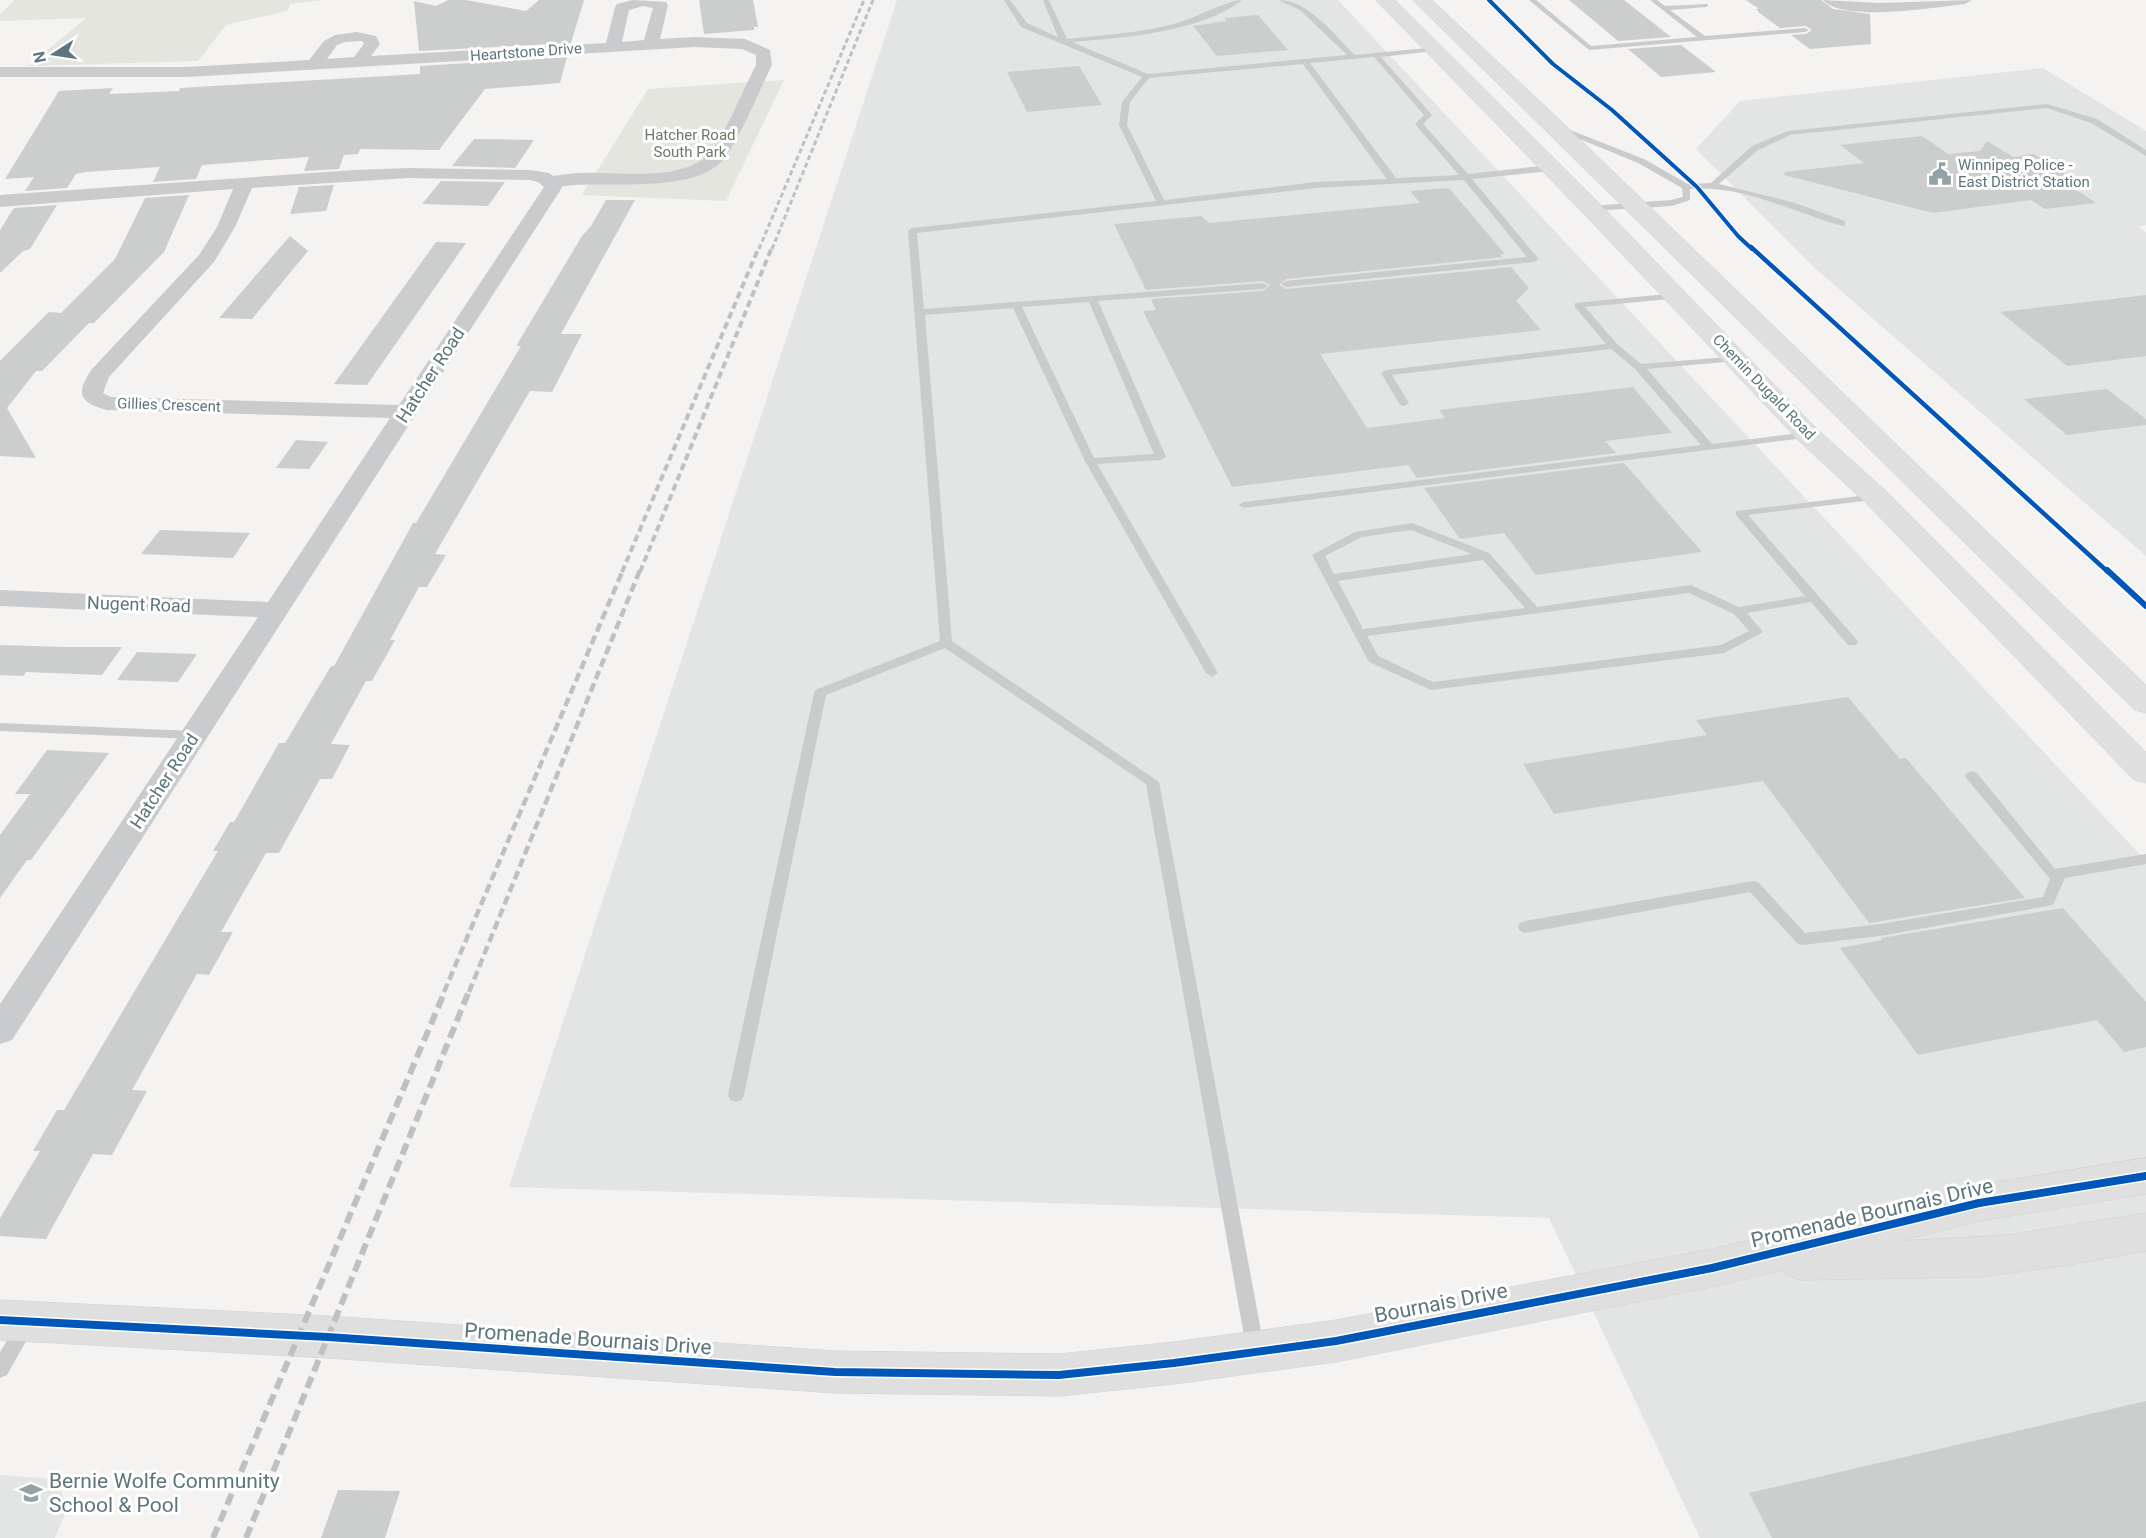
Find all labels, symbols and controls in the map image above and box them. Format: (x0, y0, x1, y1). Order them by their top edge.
north arrow (24, 24, 84, 84)
street label: Heartstone Drive (470, 39, 582, 65)
text: N (29, 50, 50, 65)
park label: Hatcher Road South Park (644, 126, 736, 161)
place label: Winnipeg Police - East District Station (1958, 156, 2090, 191)
public building icon: Winnipeg Police - East District Station (1927, 161, 1953, 187)
street label: Hatcher Road (391, 323, 469, 427)
street label: Chemin Dugald Road (1709, 330, 1819, 444)
street label: Gillies Crescent (117, 394, 221, 416)
street label: Nugent Road (87, 592, 191, 616)
street label: Hatcher Road (125, 729, 203, 833)
street label: Promenade Bournais Drive (1748, 1173, 1996, 1253)
street label: Bournais Drive (1372, 1278, 1510, 1328)
street label: Promenade Bournais Drive (463, 1318, 713, 1360)
place label: Bernie Wolfe Community School & Pool (49, 1469, 280, 1517)
school or university icon: Bernie Wolfe Community School & Pool (18, 1480, 44, 1506)

